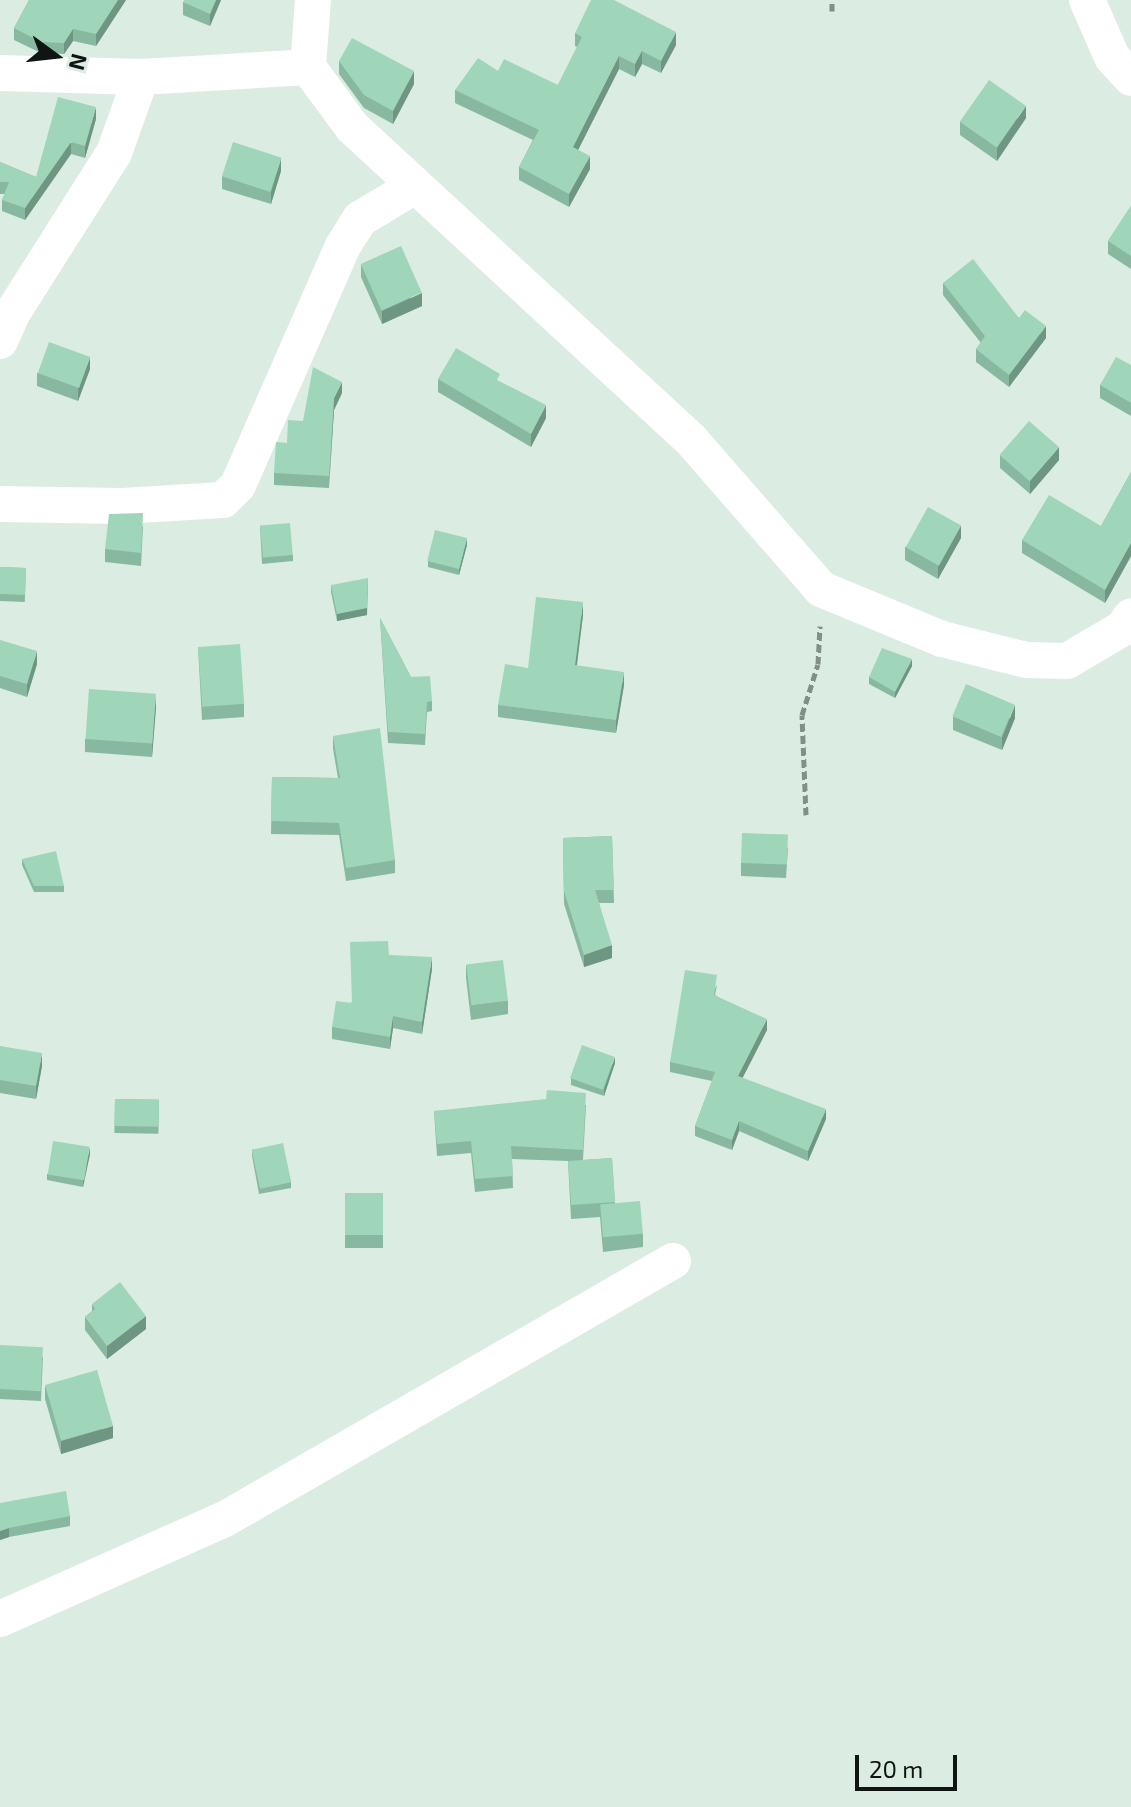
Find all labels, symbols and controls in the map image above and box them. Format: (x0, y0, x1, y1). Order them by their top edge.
north arrow (16, 16, 96, 96)
text: N (65, 51, 94, 73)
scale bar (859, 1739, 961, 1789)
text: 20 m (869, 1754, 923, 1783)

